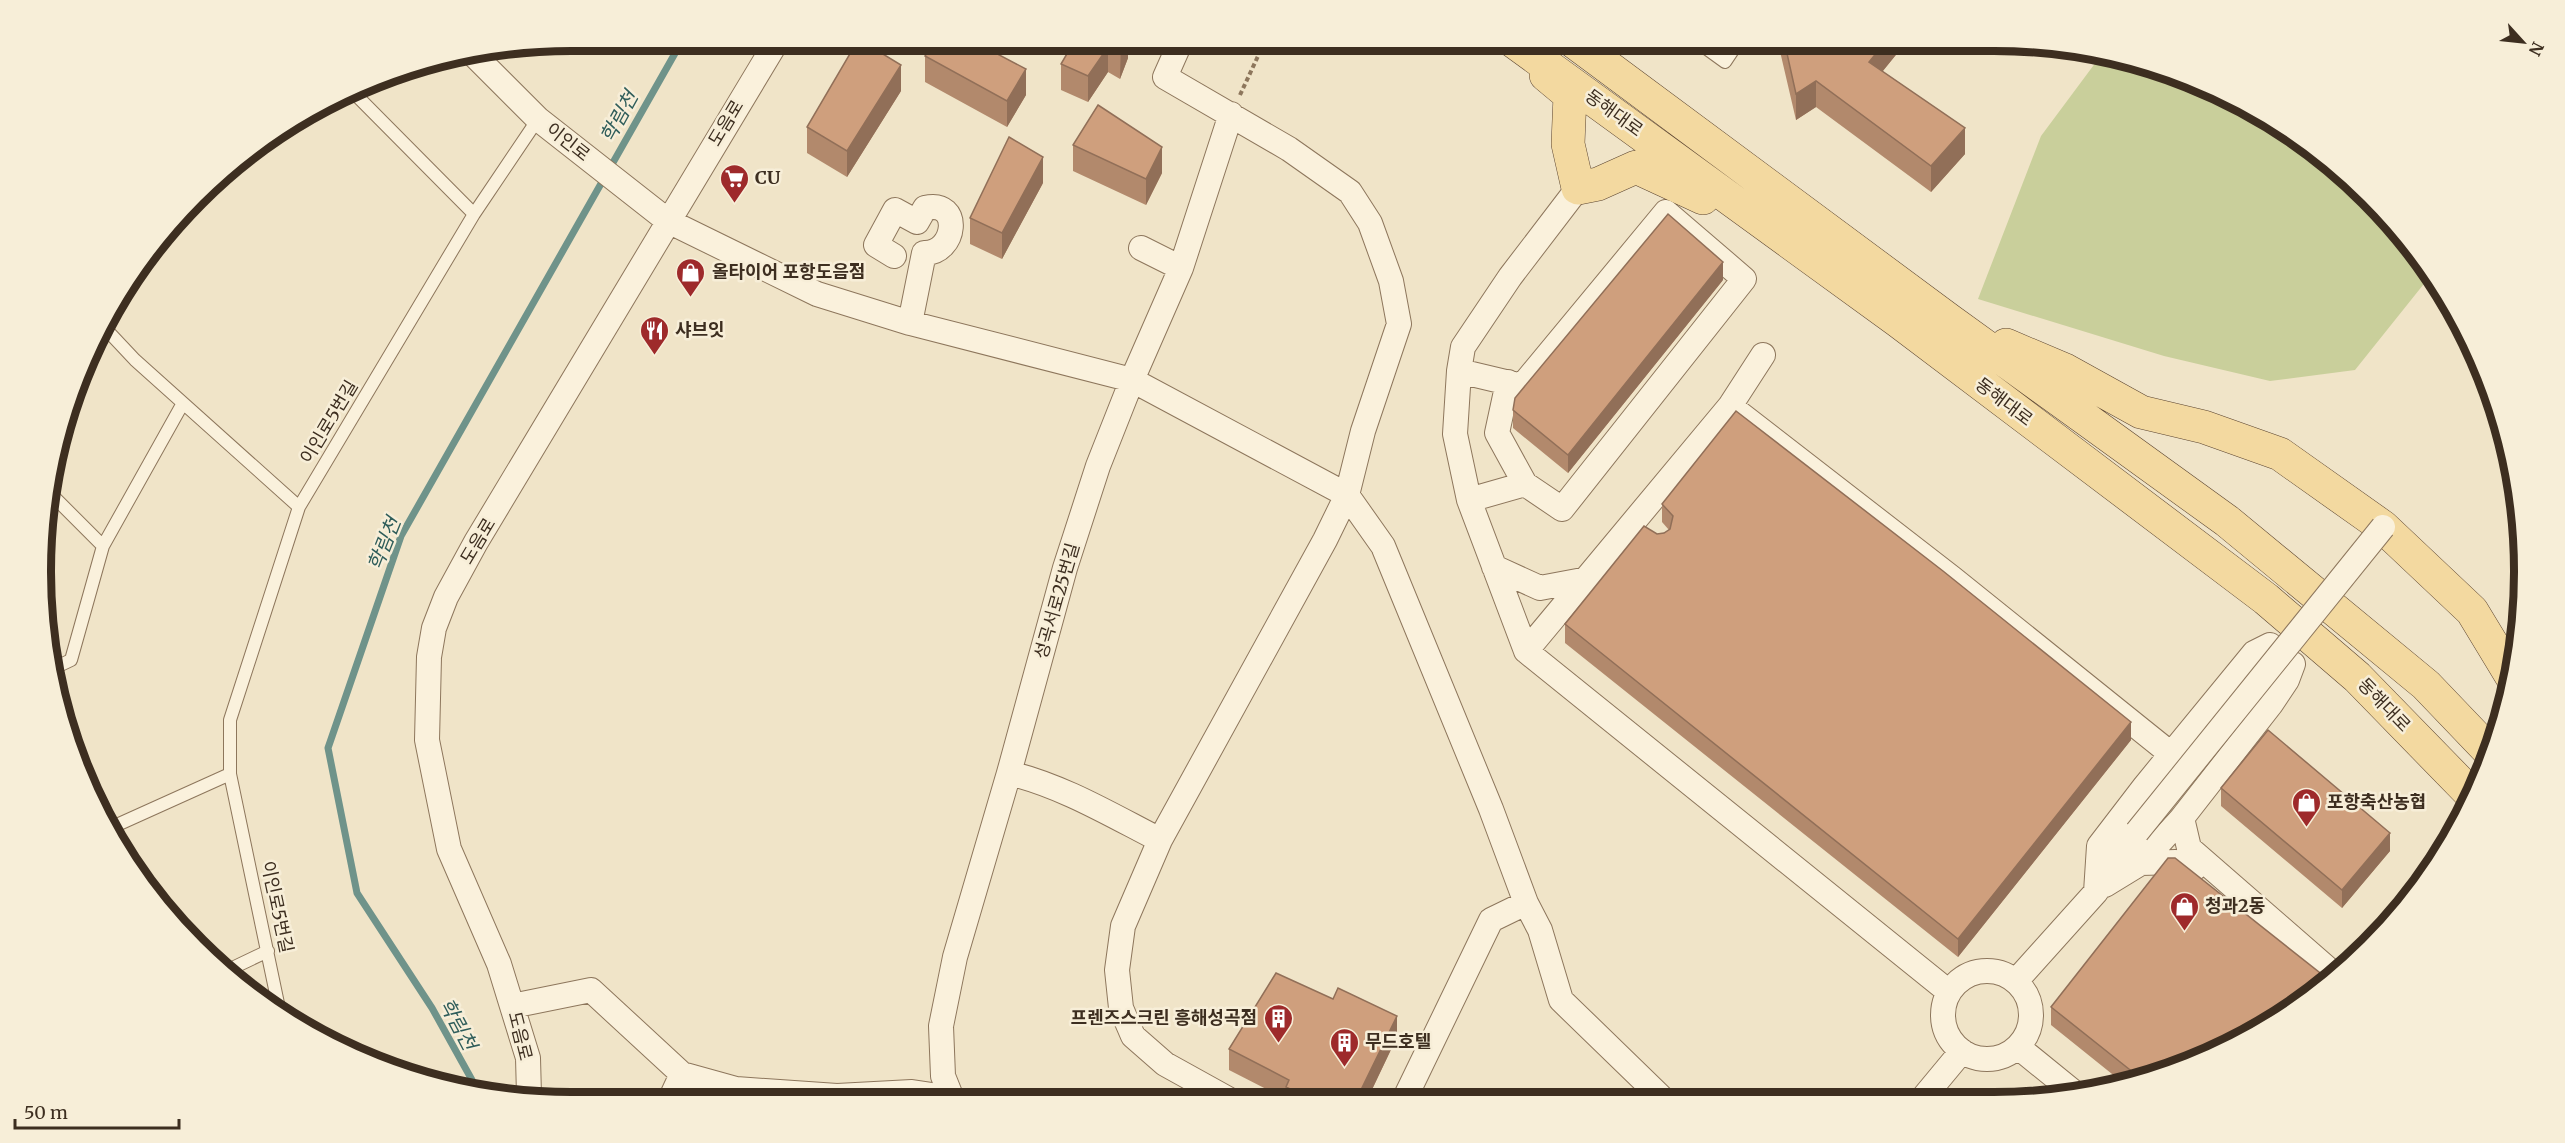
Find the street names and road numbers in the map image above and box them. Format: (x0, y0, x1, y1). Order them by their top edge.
street label: 동해대로 (1581, 84, 1648, 141)
street label: 도음로 (703, 96, 748, 150)
street label: 이인로 (542, 117, 595, 166)
street label: 동해대로 (1971, 372, 2038, 431)
street label: 이인로5번길 (295, 376, 362, 468)
street label: 도음로 (455, 514, 500, 568)
street label: 성곡서로25번길 (1029, 540, 1084, 662)
street label: 동해대로 (2353, 673, 2416, 736)
street label: 이인로5번길 (257, 859, 298, 955)
street label: 도음로 (503, 1009, 538, 1063)

